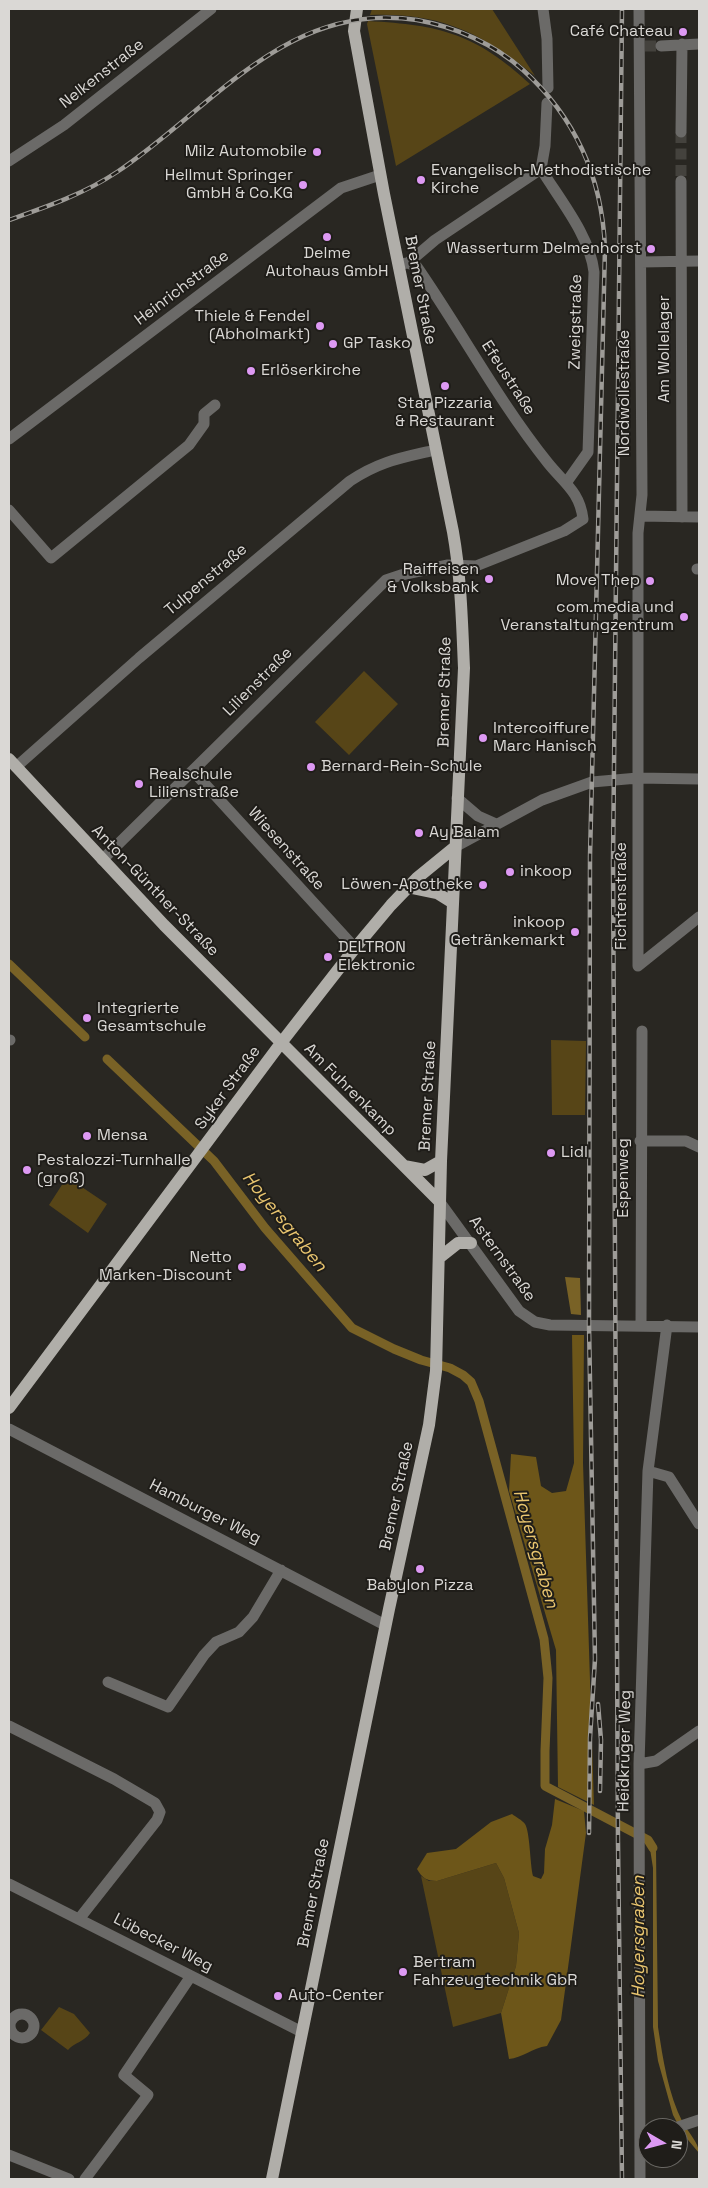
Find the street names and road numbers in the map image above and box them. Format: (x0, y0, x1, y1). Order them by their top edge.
street label: Nelkenstraße (56, 35, 148, 113)
street label: Bremer Straße (400, 234, 440, 346)
street label: Heinrichstraße (131, 246, 233, 330)
street label: Zweigstraße (566, 274, 586, 370)
street label: Am Wollelager (655, 295, 675, 403)
street label: Nordwollestraße (615, 330, 635, 456)
street label: Efeustraße (477, 337, 539, 419)
street label: Tulpenstraße (161, 540, 251, 620)
street label: Bremer Straße (434, 636, 456, 748)
street label: Lilienstraße (219, 643, 297, 721)
street label: Wiesenstraße (244, 803, 328, 895)
street label: Anton-Günther-Straße (87, 821, 223, 961)
street label: Fichtenstraße (612, 842, 632, 950)
street label: Am Fuhrenkamp (300, 1040, 400, 1140)
street label: Bremer Straße (416, 1040, 440, 1152)
street label: Syker Straße (191, 1042, 265, 1134)
street label: Espenweg (614, 1138, 634, 1218)
street label: Asternstraße (465, 1213, 539, 1305)
street label: Bremer Straße (376, 1440, 418, 1552)
street label: Hamburger Weg (146, 1476, 264, 1548)
street label: Heidkruger Weg (614, 1690, 636, 1812)
street label: Bremer Straße (294, 1837, 334, 1949)
street label: Lübecker Weg (110, 1910, 216, 1976)

